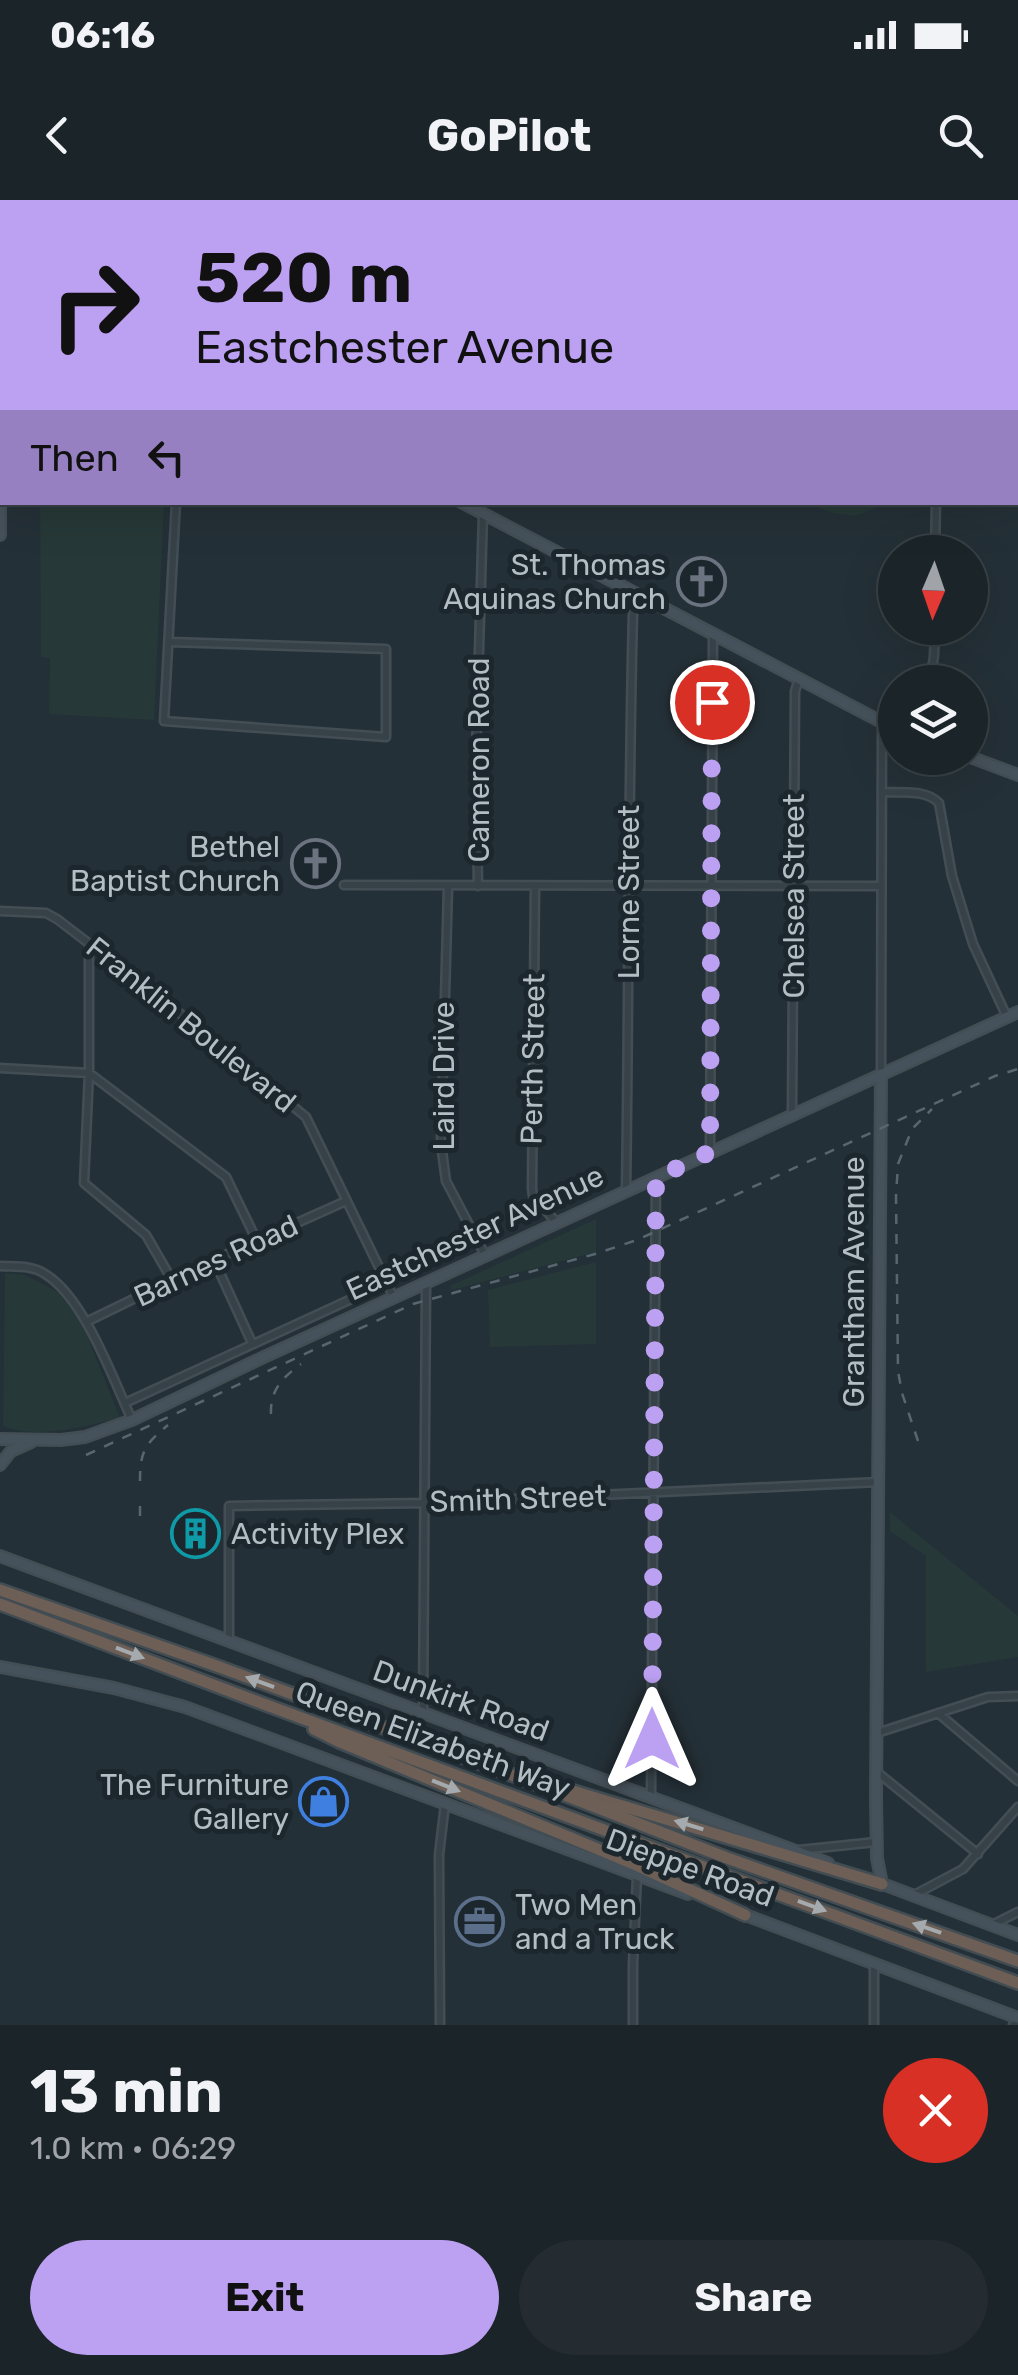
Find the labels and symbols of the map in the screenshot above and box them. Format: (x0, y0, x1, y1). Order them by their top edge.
north arrow (878, 535, 988, 645)
place label: St. Thomas Aquinas Church (443, 547, 666, 617)
church icon: St. Thomas Aquinas Church (675, 556, 727, 608)
street label: Cameron Road (461, 658, 497, 862)
pin (670, 660, 755, 745)
street label: Chelsea Street (776, 793, 812, 999)
street label: Lorne Street (611, 805, 647, 979)
place label: Bethel Baptist Church (70, 829, 280, 899)
church icon: Bethel Baptist Church (289, 838, 341, 890)
street label: Franklin Boulevard (79, 930, 303, 1120)
street label: Perth Street (514, 973, 552, 1145)
street label: Laird Drive (426, 1001, 462, 1151)
street label: Grantham Avenue (836, 1157, 872, 1407)
street label: Eastchester Avenue (341, 1158, 609, 1308)
street label: Barnes Road (128, 1207, 304, 1315)
street label: Smith Street (429, 1478, 607, 1520)
building icon: Activity Plex (170, 1508, 222, 1560)
place label: Activity Plex (231, 1516, 404, 1552)
one-way arrow (115, 1646, 145, 1661)
street label: Dunkirk Road (368, 1653, 554, 1749)
one-way arrow (245, 1674, 275, 1689)
street label: Queen Elizabeth Way (291, 1674, 575, 1806)
position arrow (600, 1687, 704, 1791)
place label: The Furniture Gallery (100, 1767, 289, 1837)
shop icon: The Furniture Gallery (298, 1776, 350, 1828)
one-way arrow (431, 1778, 461, 1794)
one-way arrow (673, 1817, 703, 1832)
street label: Dieppe Road (601, 1821, 779, 1915)
place label: Two Men and a Truck (515, 1887, 675, 1957)
office icon: Two Men and a Truck (454, 1896, 506, 1948)
one-way arrow (798, 1899, 828, 1914)
one-way arrow (911, 1919, 941, 1934)

